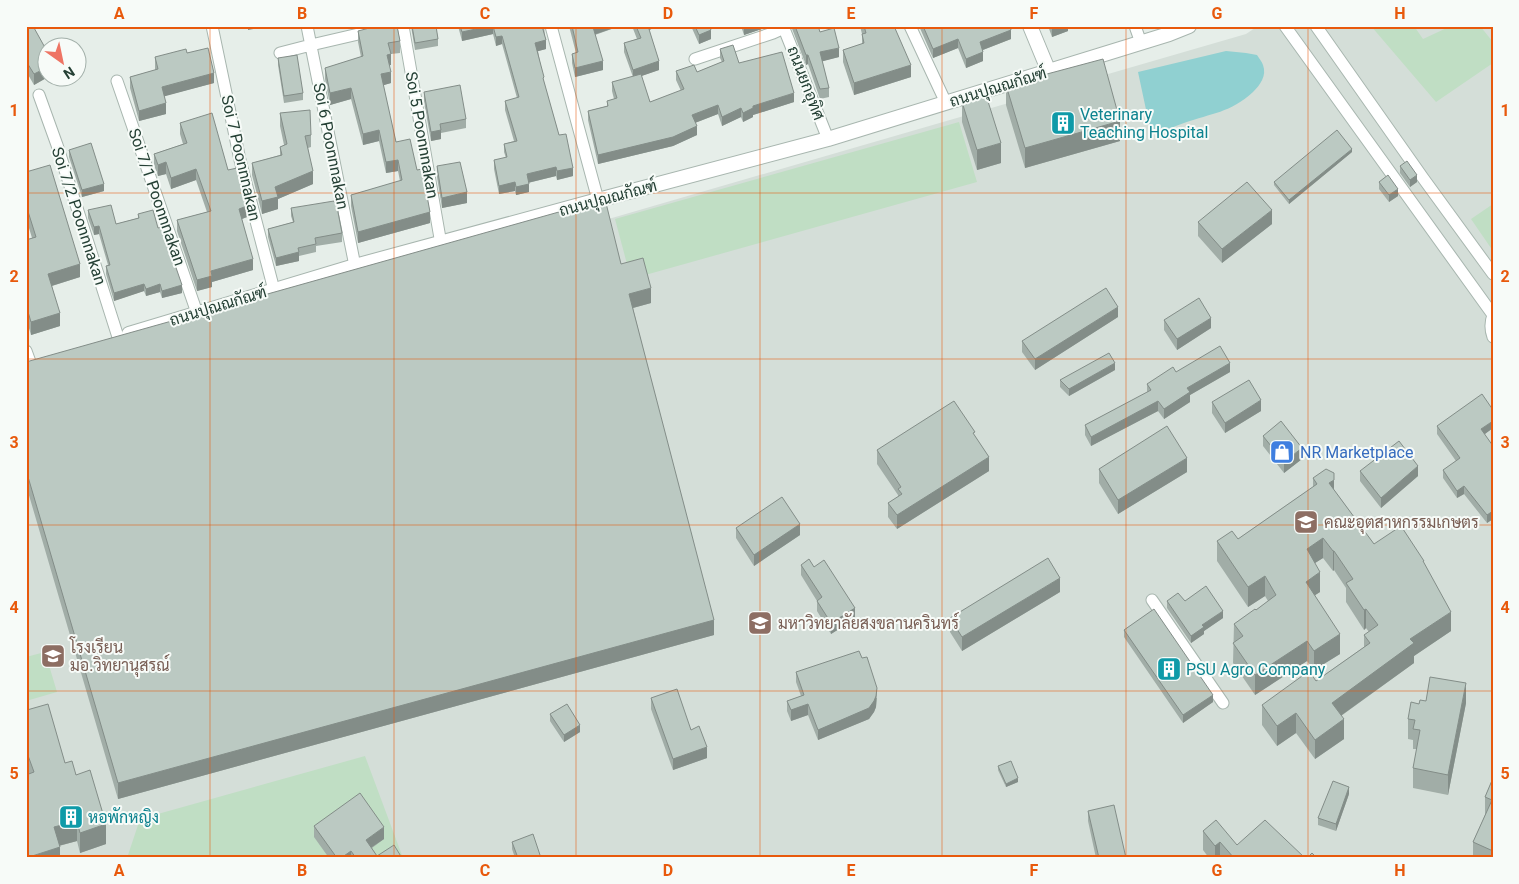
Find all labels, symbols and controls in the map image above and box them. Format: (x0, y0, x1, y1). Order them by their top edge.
text: A (114, 4, 125, 23)
text: B (297, 4, 307, 23)
text: C (480, 4, 490, 23)
text: D (663, 4, 673, 23)
text: E (847, 4, 856, 23)
text: F (1030, 4, 1039, 23)
text: G (1212, 4, 1223, 23)
text: H (1394, 4, 1406, 23)
north arrow (38, 38, 88, 88)
street label: ถนนยกอุทิศ (781, 43, 829, 123)
street label: ถนนปุณณกัณฑ์ (946, 60, 1049, 113)
text: N (61, 63, 78, 82)
street label: Soi 5 Poonnnakan (401, 70, 443, 200)
street label: Soi 6 Poonnnakan (309, 81, 353, 211)
street label: Soi 7 Poonnnakan (217, 93, 265, 223)
text: 1 (9, 101, 19, 120)
text: 1 (1500, 101, 1510, 120)
place label: Veterinary Teaching Hospital (1080, 105, 1208, 142)
building icon: Veterinary Teaching Hospital (1050, 110, 1076, 136)
street label: Soi 7/1 Poonnnakan (125, 126, 189, 268)
street label: Soi 7/2 Poonnnakan (48, 145, 110, 287)
street label: ถนนปุณณกัณฑ์ (556, 173, 660, 222)
text: 2 (9, 267, 19, 286)
text: 2 (1500, 267, 1510, 286)
street label: ถนนปุณณกัณฑ์ (166, 279, 269, 332)
text: 3 (9, 433, 19, 452)
text: 3 (1500, 433, 1510, 452)
shop icon: NR Marketplace (1269, 439, 1295, 465)
place label: NR Marketplace (1300, 443, 1413, 462)
school or university icon: คณะอุตสาหกรรมเกษตร (1293, 509, 1319, 535)
place label: คณะอุตสาหกรรมเกษตร (1324, 513, 1479, 534)
text: 4 (9, 598, 19, 617)
text: 4 (1500, 598, 1510, 617)
school or university icon: มหาวิทยาลัยสงขลานครินทร์ (747, 610, 773, 636)
place label: มหาวิทยาลัยสงขลานครินทร์ (778, 611, 959, 633)
place label: โรงเรียน มอ.วิทยานุสรณ์ (69, 636, 170, 677)
school or university icon: โรงเรียน มอ.วิทยานุสรณ์ (40, 643, 66, 669)
building icon: PSU Agro Company (1156, 656, 1182, 682)
place label: PSU Agro Company (1186, 660, 1326, 679)
text: 5 (9, 764, 19, 783)
text: 5 (1500, 764, 1510, 783)
building icon: หอพักหญิง (58, 804, 84, 830)
place label: หอพักหญิง (88, 807, 159, 827)
text: A (114, 861, 125, 880)
text: B (297, 861, 307, 880)
text: C (480, 861, 490, 880)
text: D (663, 861, 673, 880)
text: E (847, 861, 856, 880)
text: F (1030, 861, 1039, 880)
text: G (1212, 861, 1223, 880)
text: H (1394, 861, 1406, 880)

